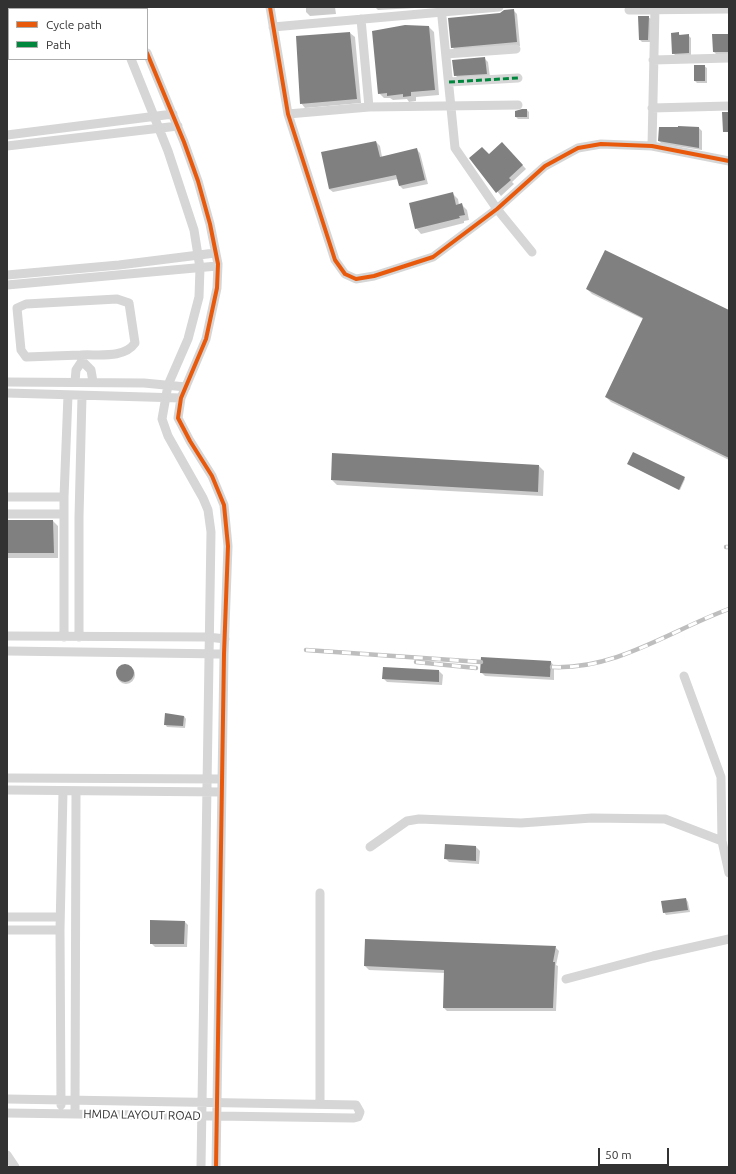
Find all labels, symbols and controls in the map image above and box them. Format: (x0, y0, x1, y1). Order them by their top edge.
legend (8, 8, 148, 60)
text: Cycle path (46, 18, 102, 31)
text: Path (46, 38, 71, 51)
street label: HMDA LAYOUT ROAD (83, 1107, 201, 1123)
scale bar (600, 1140, 671, 1166)
text: 50 m (605, 1148, 632, 1161)

